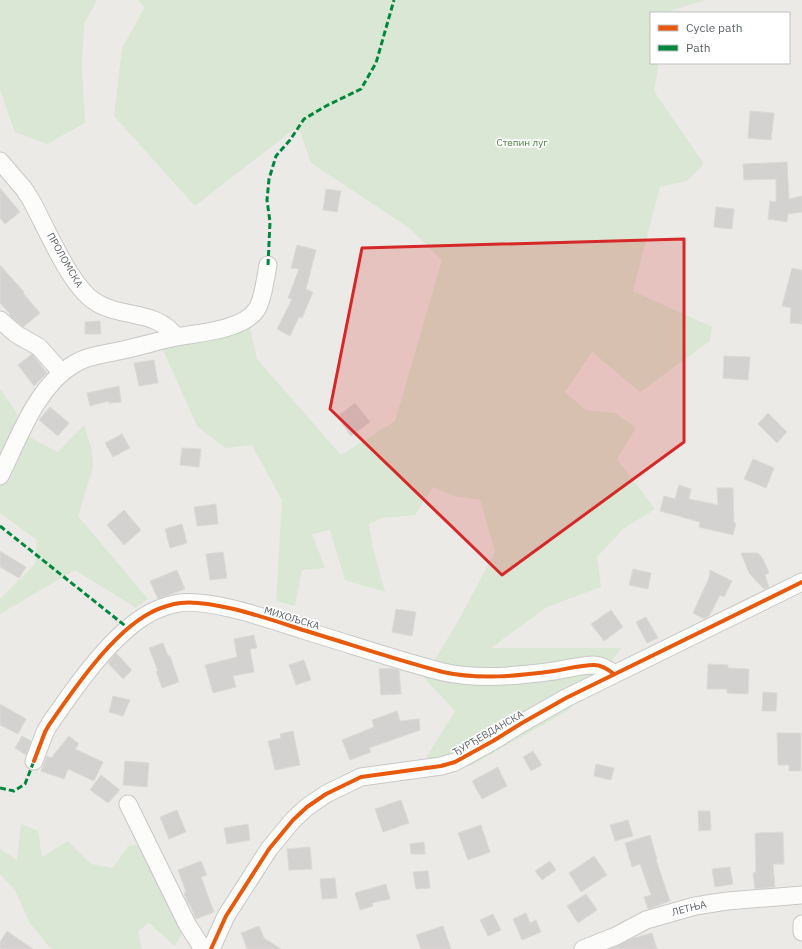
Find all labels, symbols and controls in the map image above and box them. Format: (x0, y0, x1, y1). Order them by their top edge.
legend (650, 12, 790, 64)
text: Cycle path (686, 20, 743, 35)
text: Path (686, 40, 711, 55)
park label: Степин луг (496, 136, 548, 149)
street label: ПРОЛОМСКА (44, 230, 86, 290)
street label: МИХОЉСКА (263, 603, 322, 633)
street label: ЂУРЂЕВДАНСКА (450, 707, 526, 759)
street label: ЛЕТЊА (670, 897, 708, 919)

